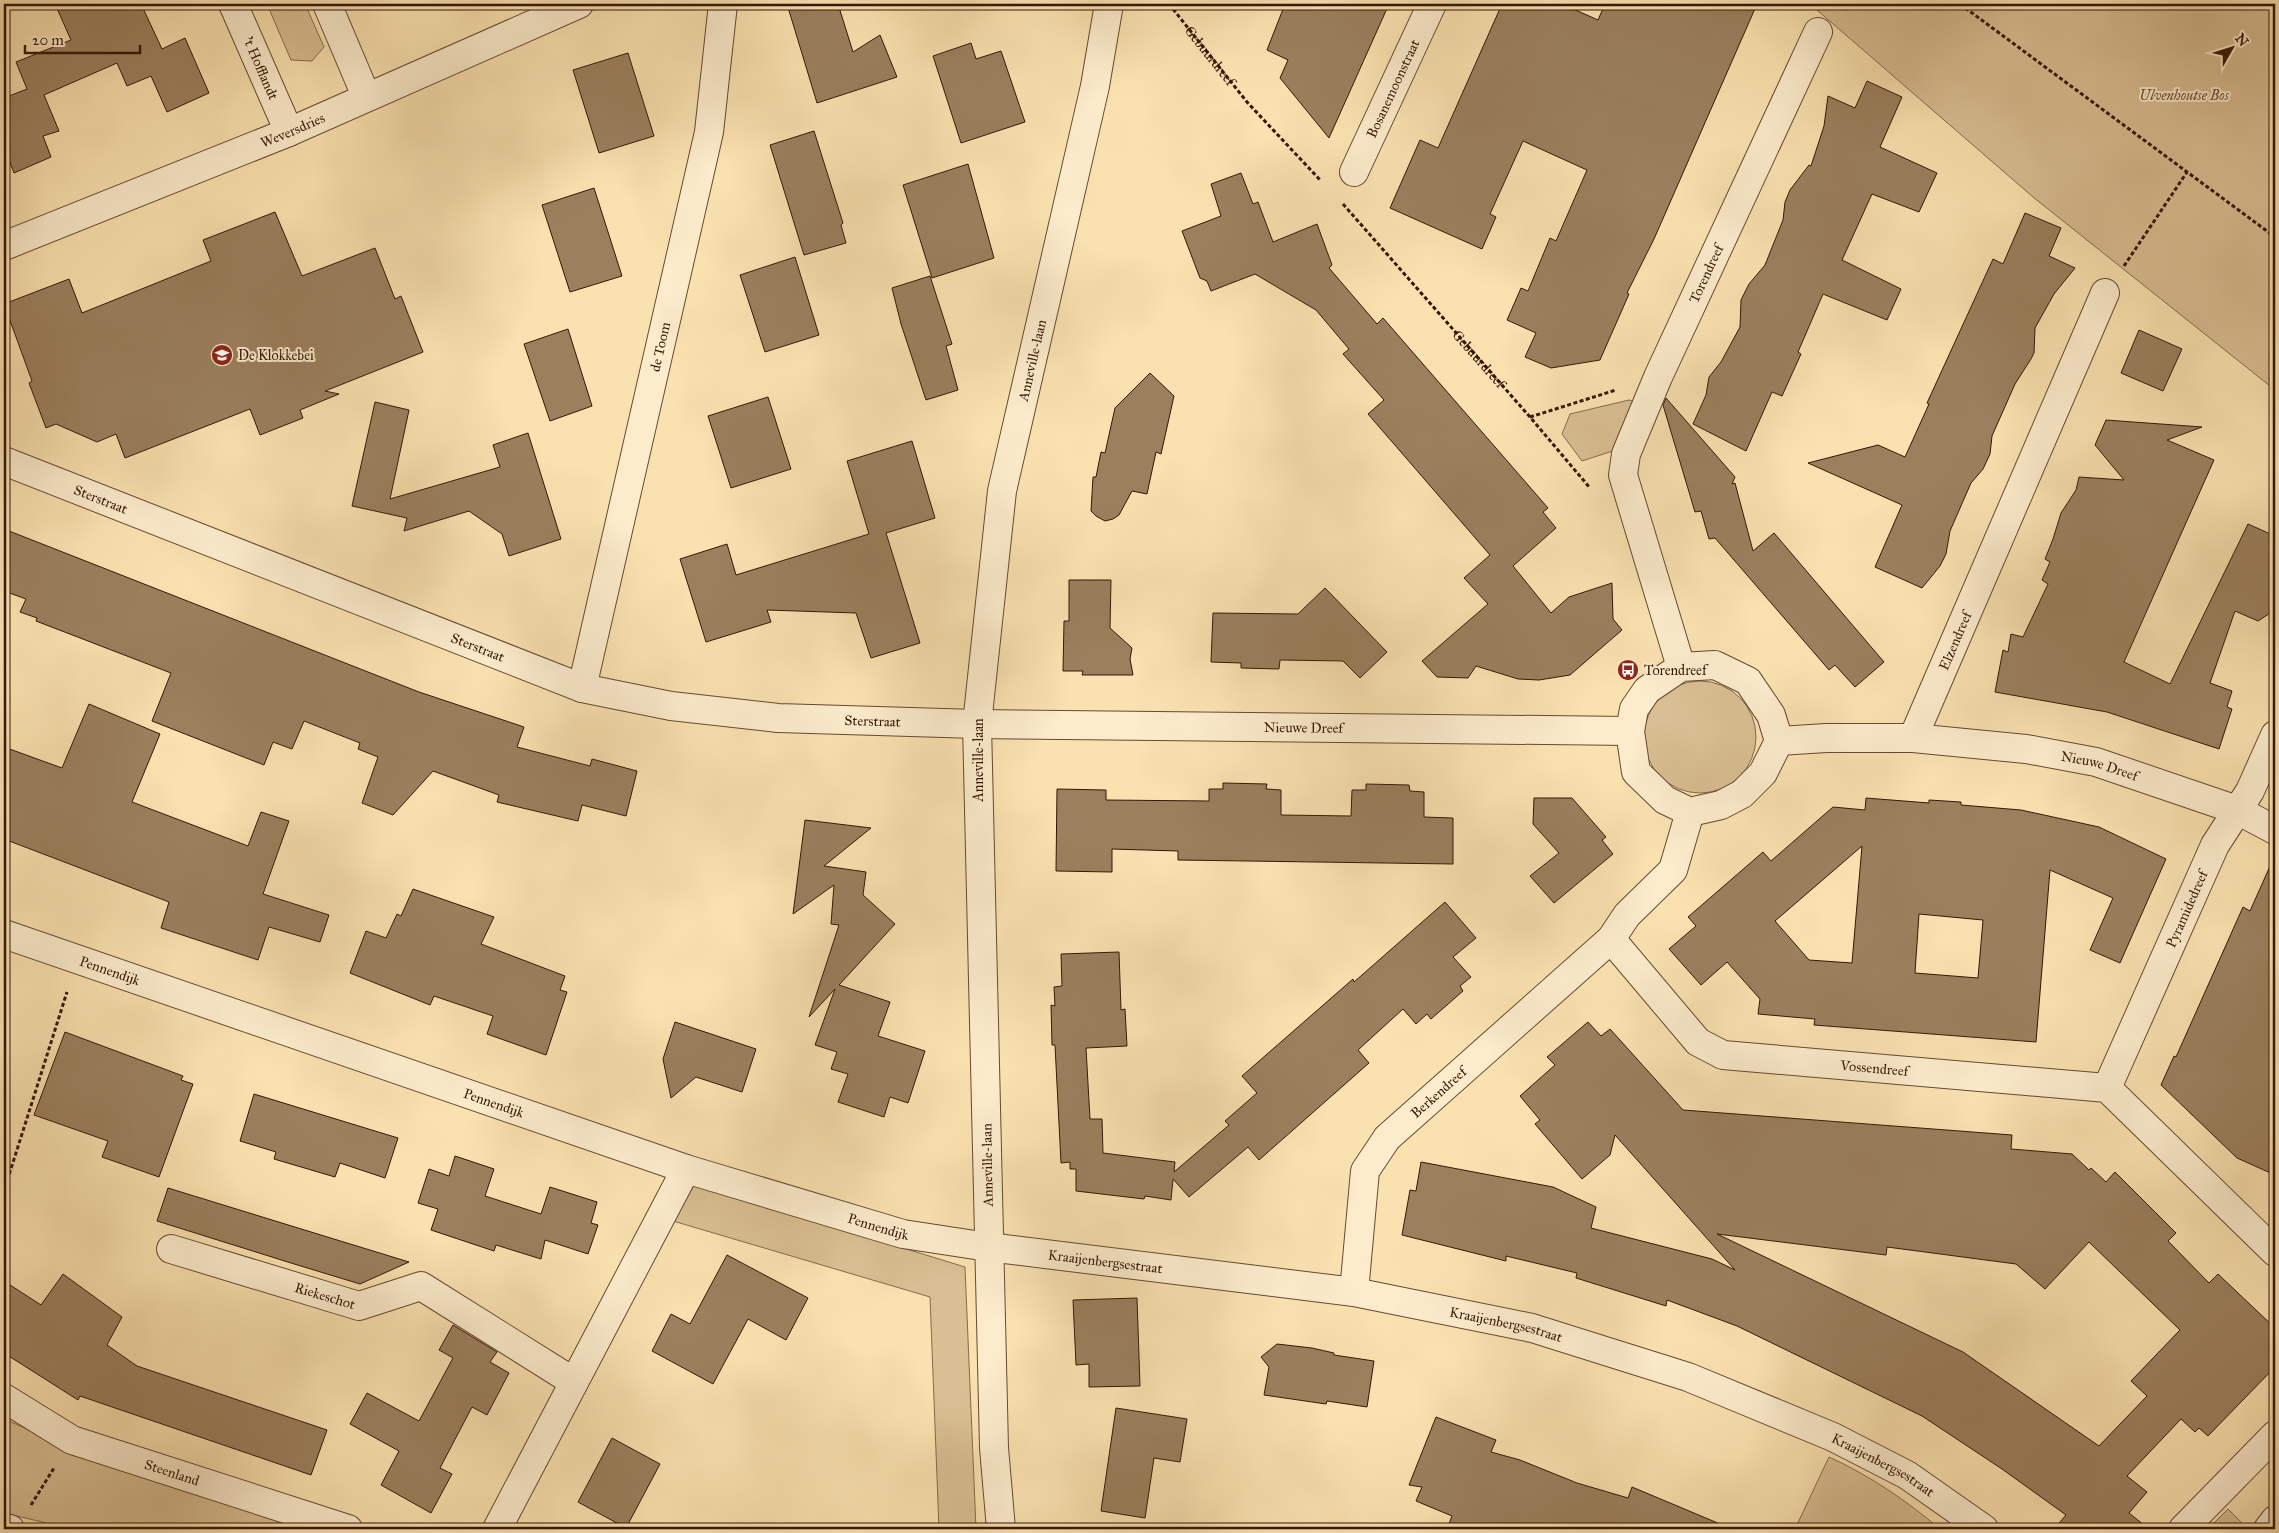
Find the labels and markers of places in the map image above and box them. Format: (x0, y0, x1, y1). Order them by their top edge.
school or university icon: De Klokkebei (210, 343, 234, 367)
place label: De Klokkebei (238, 347, 314, 364)
bus stop icon: Torendreef (1616, 658, 1640, 682)
place label: Torendreef (1644, 662, 1709, 679)

